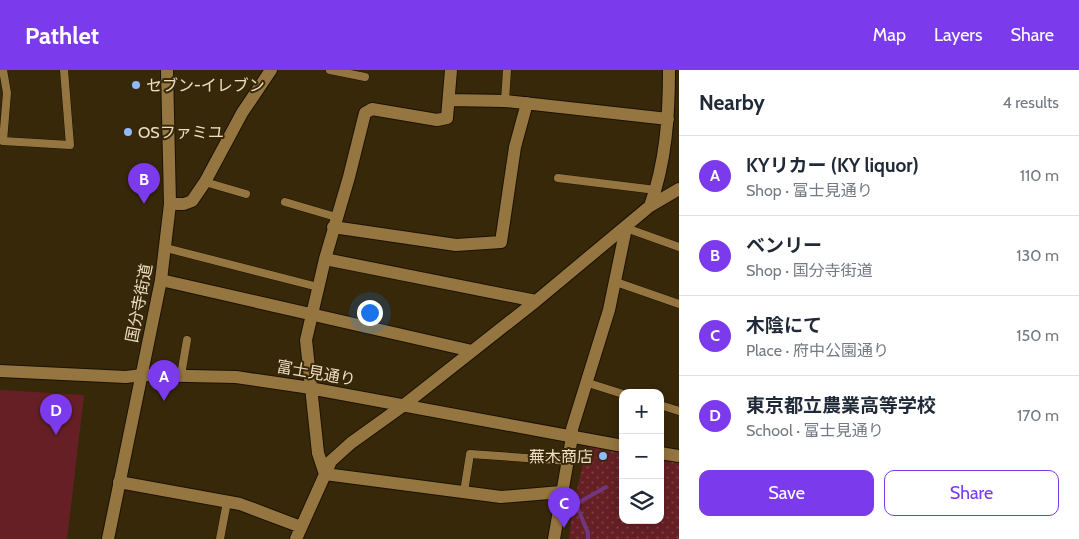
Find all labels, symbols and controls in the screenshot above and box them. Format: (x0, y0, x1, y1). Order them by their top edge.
text: Pathlet (25, 21, 99, 50)
text: Map (873, 24, 906, 46)
text: Layers (934, 24, 983, 46)
text: Share (1011, 24, 1054, 46)
place label: セブン-イレブン (146, 76, 265, 95)
marker: セブン-イレブン (130, 79, 142, 91)
text: Nearby (699, 90, 765, 115)
text: 4 results (1002, 93, 1059, 112)
place label: OSファミユ (138, 123, 224, 142)
marker: OSファミユ (122, 126, 134, 138)
text: KYリカー (KY liquor) (746, 154, 919, 177)
pin: B (128, 163, 160, 204)
text: A (710, 166, 720, 185)
text: 110 m (1020, 166, 1059, 185)
text: Shop · 富士見通り (746, 181, 873, 200)
text: ベンリー (746, 234, 822, 257)
text: B (710, 246, 720, 265)
text: 130 m (1016, 246, 1059, 265)
text: Shop · 国分寺街道 (746, 261, 873, 280)
street label: 国分寺街道 (122, 262, 156, 344)
your location (357, 300, 383, 326)
text: 木陰にて (746, 314, 822, 337)
text: C (710, 326, 720, 345)
text: 150 m (1016, 326, 1059, 345)
text: Place · 府中公園通り (746, 341, 889, 360)
street label: 富士見通り (275, 357, 357, 389)
pin: A (148, 360, 180, 401)
map controls (619, 389, 664, 524)
button: + (619, 389, 664, 434)
pin: D (40, 394, 72, 435)
text: 東京都立農業高等学校 (746, 394, 936, 417)
text: D (709, 406, 721, 425)
text: 170 m (1017, 406, 1059, 425)
text: School · 富士見通り (746, 421, 884, 440)
button: − (619, 434, 664, 479)
place label: 蕪木商店 (529, 447, 593, 466)
marker: 蕪木商店 (597, 450, 609, 462)
button: Save (699, 470, 874, 516)
button: Share (884, 470, 1059, 516)
button: layers (619, 479, 664, 524)
pin: C (548, 487, 580, 528)

